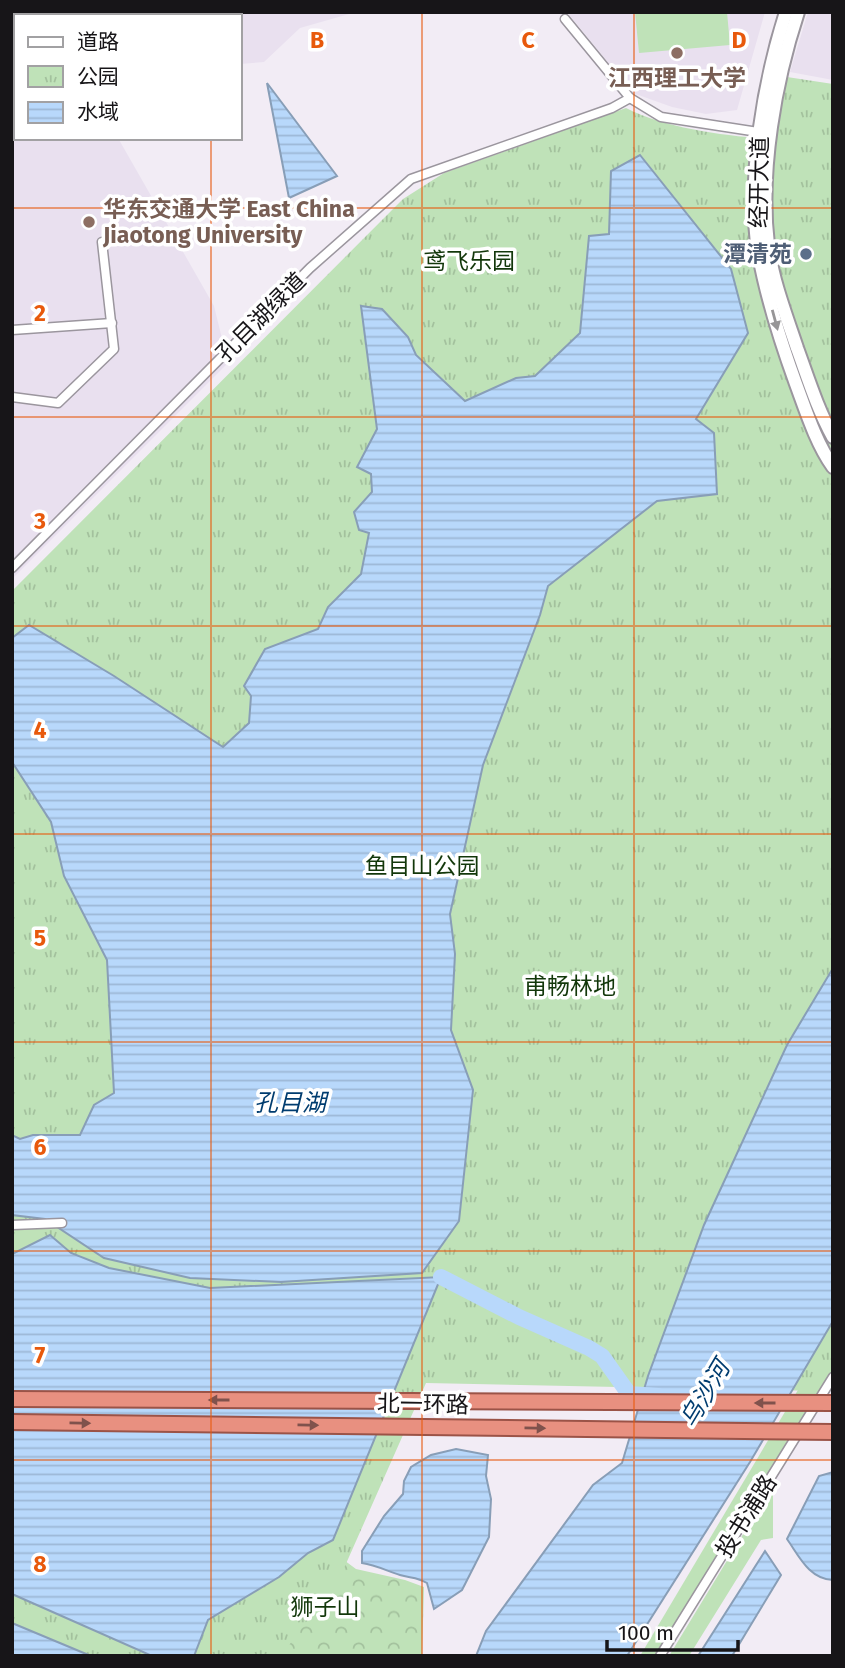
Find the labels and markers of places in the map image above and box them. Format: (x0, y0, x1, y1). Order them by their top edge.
marker: 江西理工大学 (669, 45, 685, 61)
place label: 江西理工大学 (608, 64, 746, 92)
place label: 华东交通大学 East China Jiaotong University (102, 195, 355, 249)
marker: 华东交通大学 East China Jiaotong University (81, 214, 97, 230)
place label: 潭清苑 (723, 240, 792, 268)
marker: 潭清苑 (798, 246, 814, 262)

